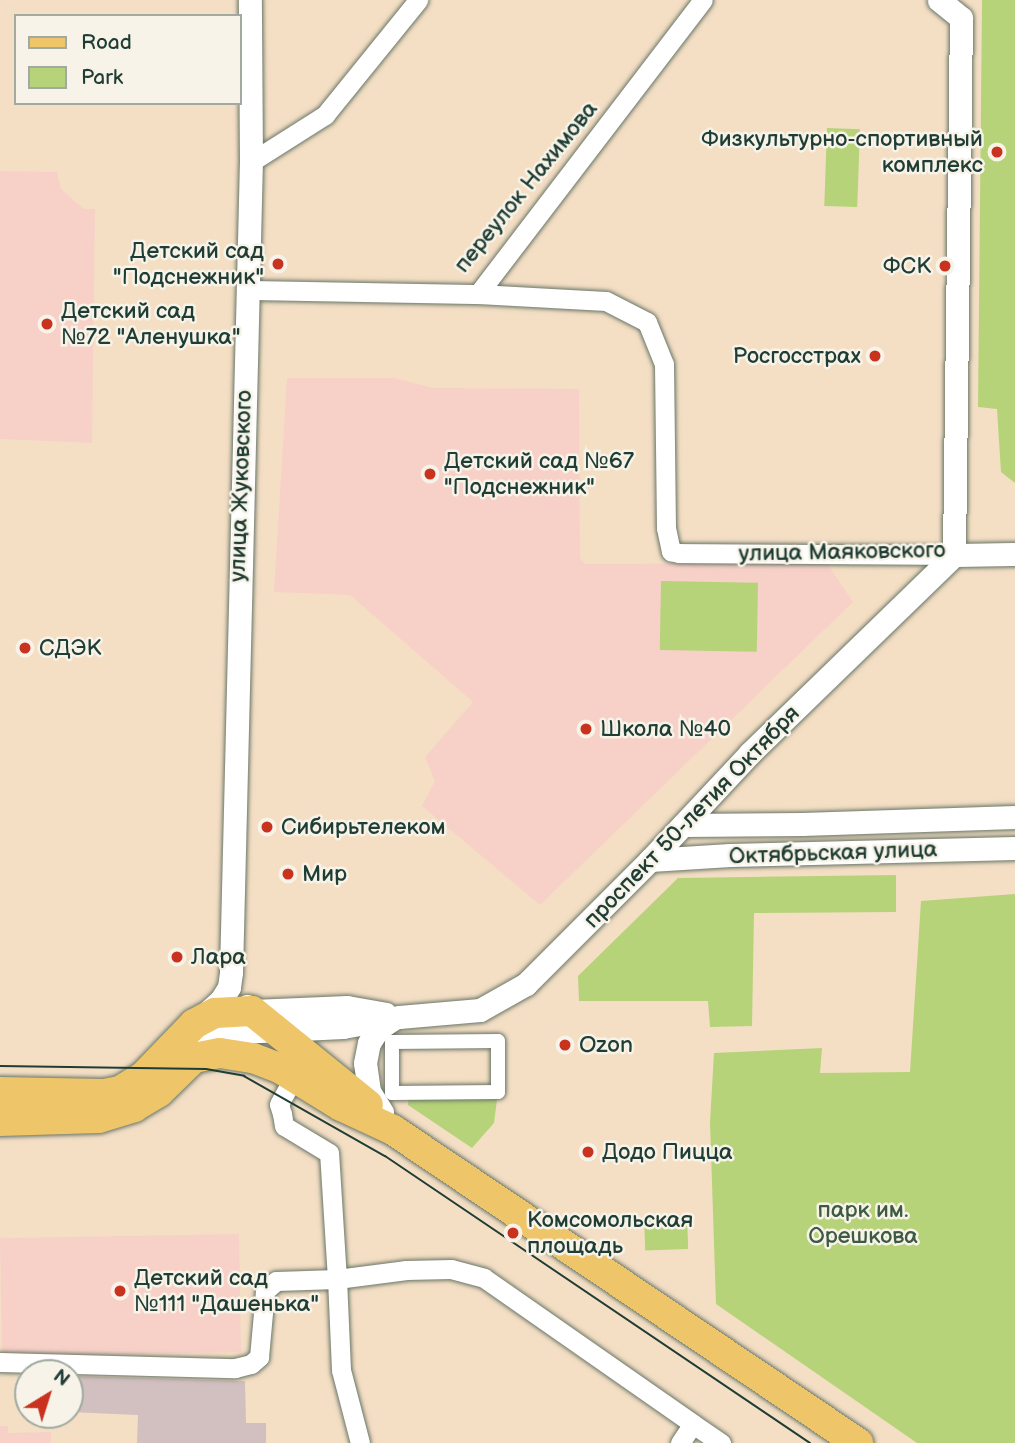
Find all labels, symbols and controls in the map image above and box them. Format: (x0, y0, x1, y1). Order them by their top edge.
legend (14, 14, 242, 105)
text: Road (81, 30, 132, 55)
text: Park (81, 65, 123, 90)
street label: переулок Нахимова (448, 96, 604, 278)
place label: Физкультурно-спортивный комплекс (701, 125, 983, 179)
marker: Физкультурно-спортивный комплекс (989, 144, 1005, 160)
place label: Детский сад "Подснежник" (113, 237, 264, 291)
place label: ФСК (883, 252, 931, 280)
marker: Детский сад "Подснежник" (270, 256, 286, 272)
marker: ФСК (937, 258, 953, 274)
place label: Детский сад №72 "Аленушка" (61, 297, 241, 351)
marker: Детский сад №72 "Аленушка" (39, 316, 55, 332)
place label: Росгосстрах (732, 342, 861, 370)
marker: Росгосстрах (867, 348, 883, 364)
street label: улица Жуковского (224, 390, 258, 582)
place label: Детский сад №67 "Подснежник" (444, 447, 634, 501)
marker: Детский сад №67 "Подснежник" (422, 466, 438, 482)
street label: улица Маяковского (738, 536, 946, 568)
place label: СДЭК (39, 634, 101, 662)
marker: СДЭК (17, 640, 33, 656)
street label: проспект 50-летия Октября (578, 700, 806, 934)
place label: Школа №40 (600, 715, 731, 743)
marker: Школа №40 (578, 721, 594, 737)
place label: Сибирьтелеком (281, 813, 446, 841)
marker: Сибирьтелеком (259, 819, 275, 835)
street label: Октябрьская улица (728, 836, 938, 870)
place label: Мир (302, 860, 347, 888)
marker: Мир (280, 866, 296, 882)
place label: Лара (191, 943, 246, 971)
marker: Лара (169, 949, 185, 965)
place label: Ozon (579, 1031, 633, 1059)
marker: Ozon (557, 1037, 573, 1053)
place label: Додо Пицца (602, 1138, 733, 1166)
marker: Додо Пицца (580, 1144, 596, 1160)
park label: парк им. Орешкова (808, 1196, 918, 1250)
place label: Комсомольская площадь (527, 1206, 693, 1260)
marker: Комсомольская площадь (505, 1225, 521, 1241)
place label: Детский сад №111 "Дашенька" (134, 1264, 319, 1318)
marker: Детский сад №111 "Дашенька" (112, 1283, 128, 1299)
north arrow (14, 1359, 84, 1429)
text: N (48, 1365, 74, 1392)

